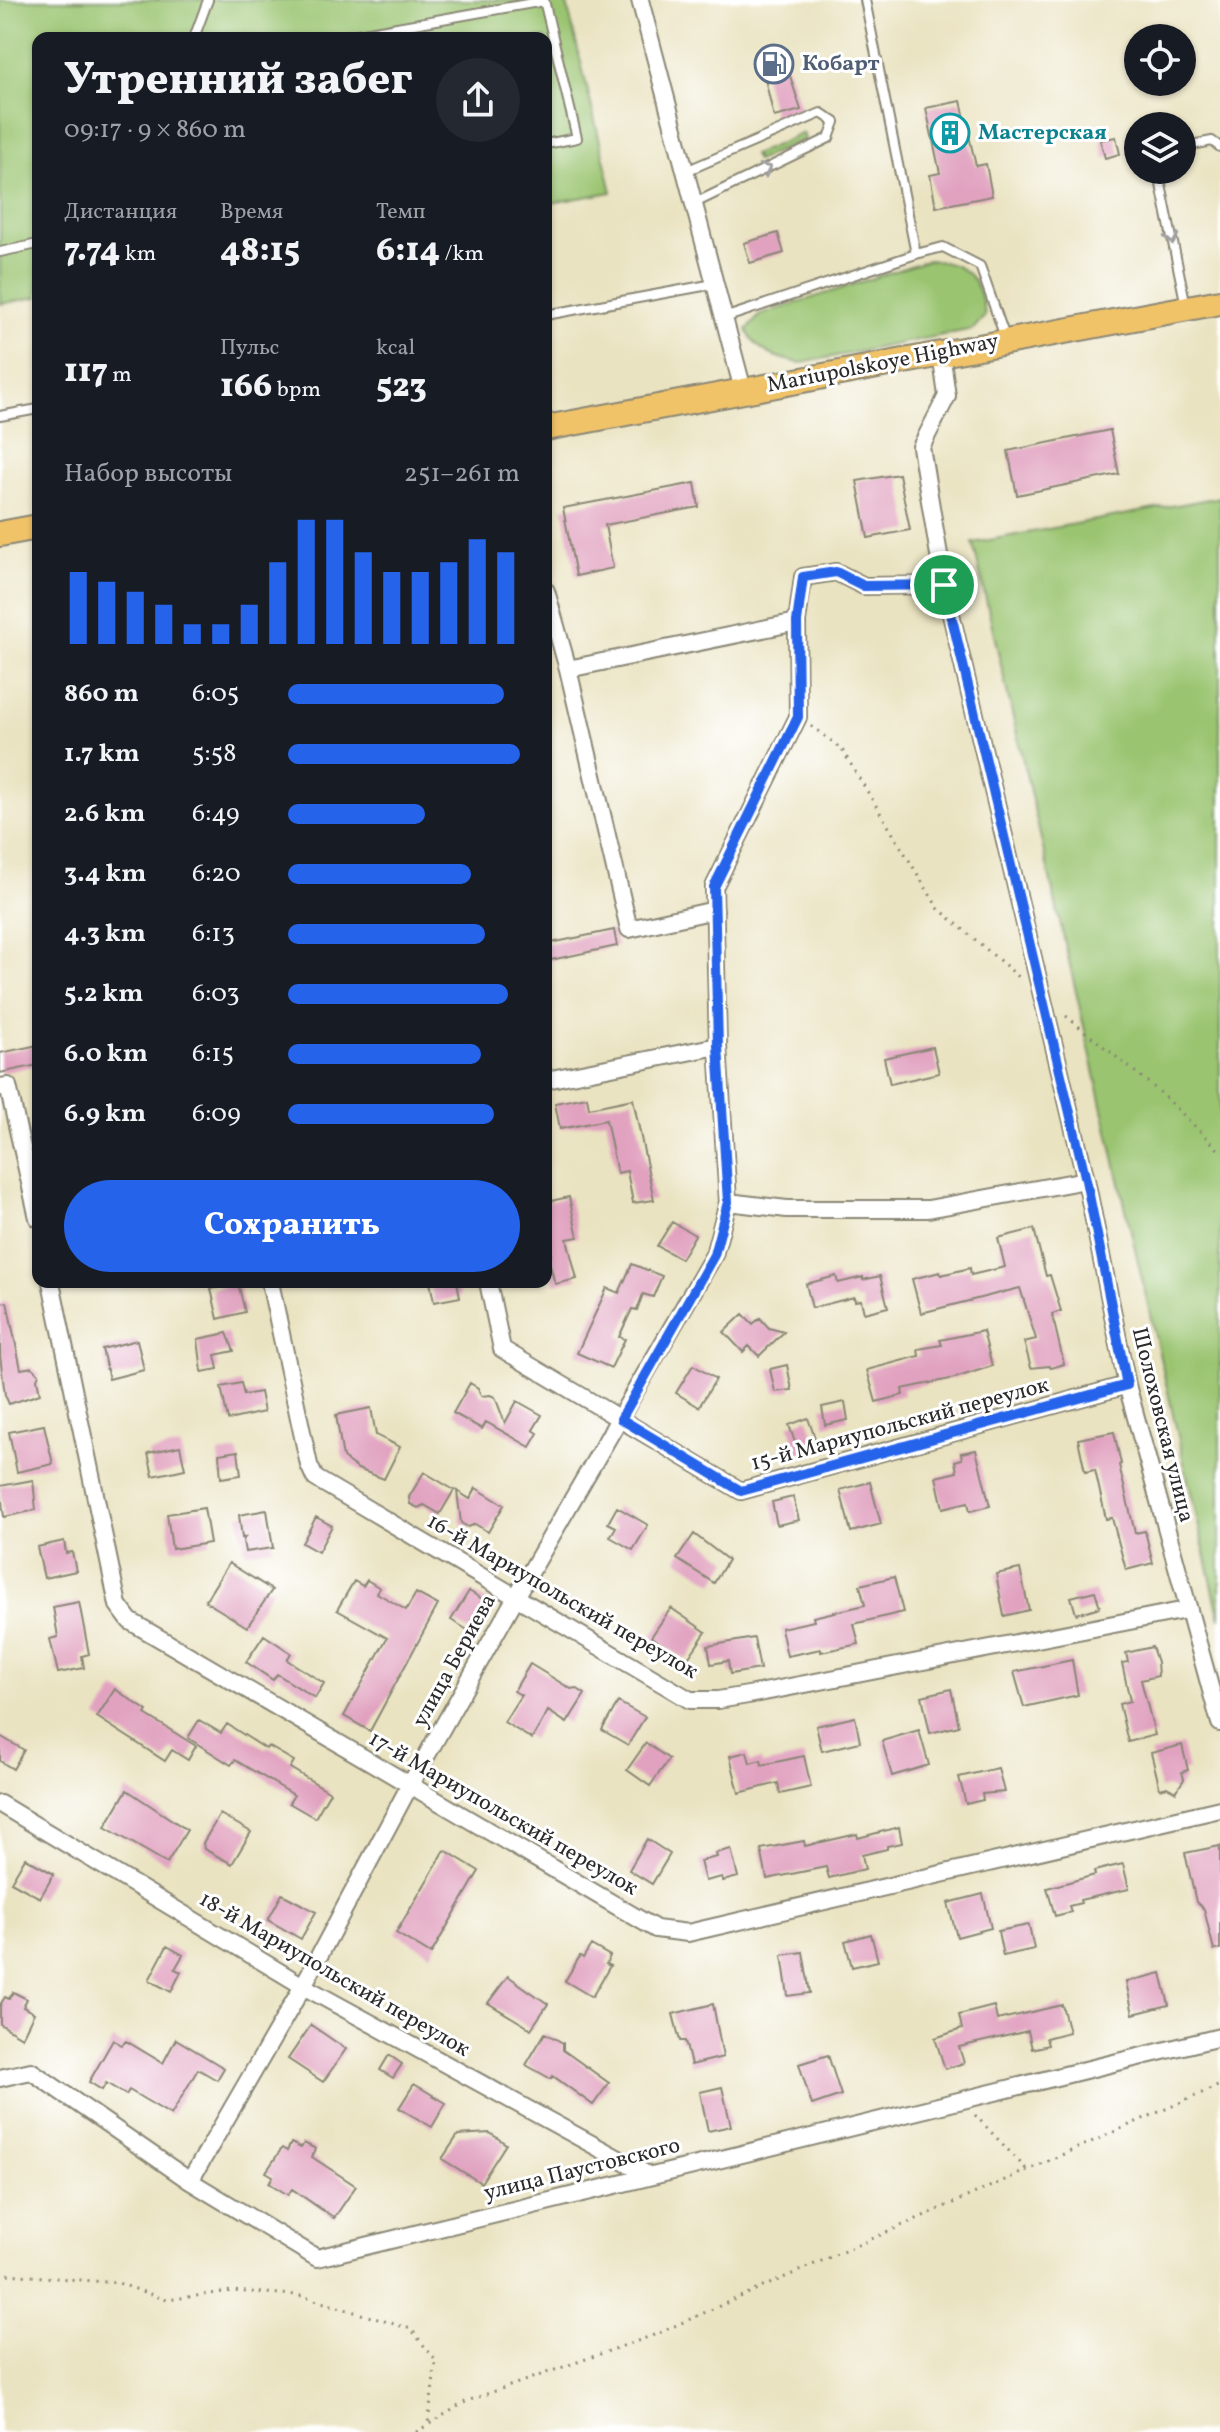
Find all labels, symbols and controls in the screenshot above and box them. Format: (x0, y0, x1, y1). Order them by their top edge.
map controls (1124, 24, 1196, 184)
button: locate (1124, 24, 1196, 96)
fuel station icon: Кобарт (753, 43, 795, 85)
place label: Кобарт (802, 49, 880, 80)
text: Утренний забег (64, 51, 413, 112)
button: share (436, 58, 520, 142)
text: 09:17 · 9 × 860 m (64, 112, 246, 148)
building icon: Мастерская (929, 112, 971, 154)
button: layers (1124, 112, 1196, 184)
place label: Мастерская (978, 118, 1107, 149)
one-way arrow (757, 163, 772, 179)
text: Дистанция (64, 197, 177, 228)
text: Время (220, 197, 283, 228)
text: Темп (376, 197, 426, 228)
text: 7.74 (64, 228, 120, 275)
text: 48:15 (220, 228, 300, 275)
text: 6:14 (376, 228, 440, 275)
one-way arrow (1163, 232, 1180, 245)
text: km (120, 239, 156, 270)
text: /km (440, 239, 484, 270)
street label: Mariupolskoye Highway (765, 326, 1002, 402)
text: Пульс (220, 333, 279, 364)
text: kcal (376, 333, 415, 364)
text: 117 (64, 349, 108, 396)
text: m (108, 360, 132, 391)
text: 166 (220, 364, 272, 411)
text: 523 (376, 364, 427, 411)
text: bpm (272, 375, 321, 406)
text: Набор высоты (64, 456, 232, 492)
text: 251–261 m (404, 456, 520, 492)
pin (910, 551, 978, 619)
icon: arrive (922, 563, 966, 607)
text: 860 m (64, 676, 139, 712)
text: 6:05 (192, 676, 239, 712)
text: 1.7 km (64, 736, 140, 772)
text: 5:58 (192, 736, 236, 772)
text: 2.6 km (64, 796, 145, 832)
text: 6:49 (192, 796, 240, 832)
text: 3.4 km (64, 856, 147, 892)
text: 6:20 (192, 856, 241, 892)
text: 4.3 km (64, 916, 146, 952)
text: 6:13 (192, 916, 235, 952)
text: 5.2 km (64, 976, 144, 1012)
text: 6:03 (192, 976, 240, 1012)
text: 6.0 km (64, 1036, 148, 1072)
text: 6:15 (192, 1036, 234, 1072)
text: 6.9 km (64, 1096, 146, 1132)
text: 6:09 (192, 1096, 241, 1132)
button: Сохранить (64, 1180, 520, 1272)
street label: Шолоховская улица (1123, 1324, 1201, 1526)
street label: 15-й Мариупольский переулок (748, 1370, 1053, 1480)
street label: 16-й Мариупольский переулок (421, 1506, 704, 1688)
street label: улица Бериева (406, 1589, 504, 1733)
street label: 17-й Мариупольский переулок (363, 1724, 644, 1904)
street label: 18-й Мариупольский переулок (193, 1885, 475, 2066)
street label: улица Паустовского (481, 2131, 683, 2209)

